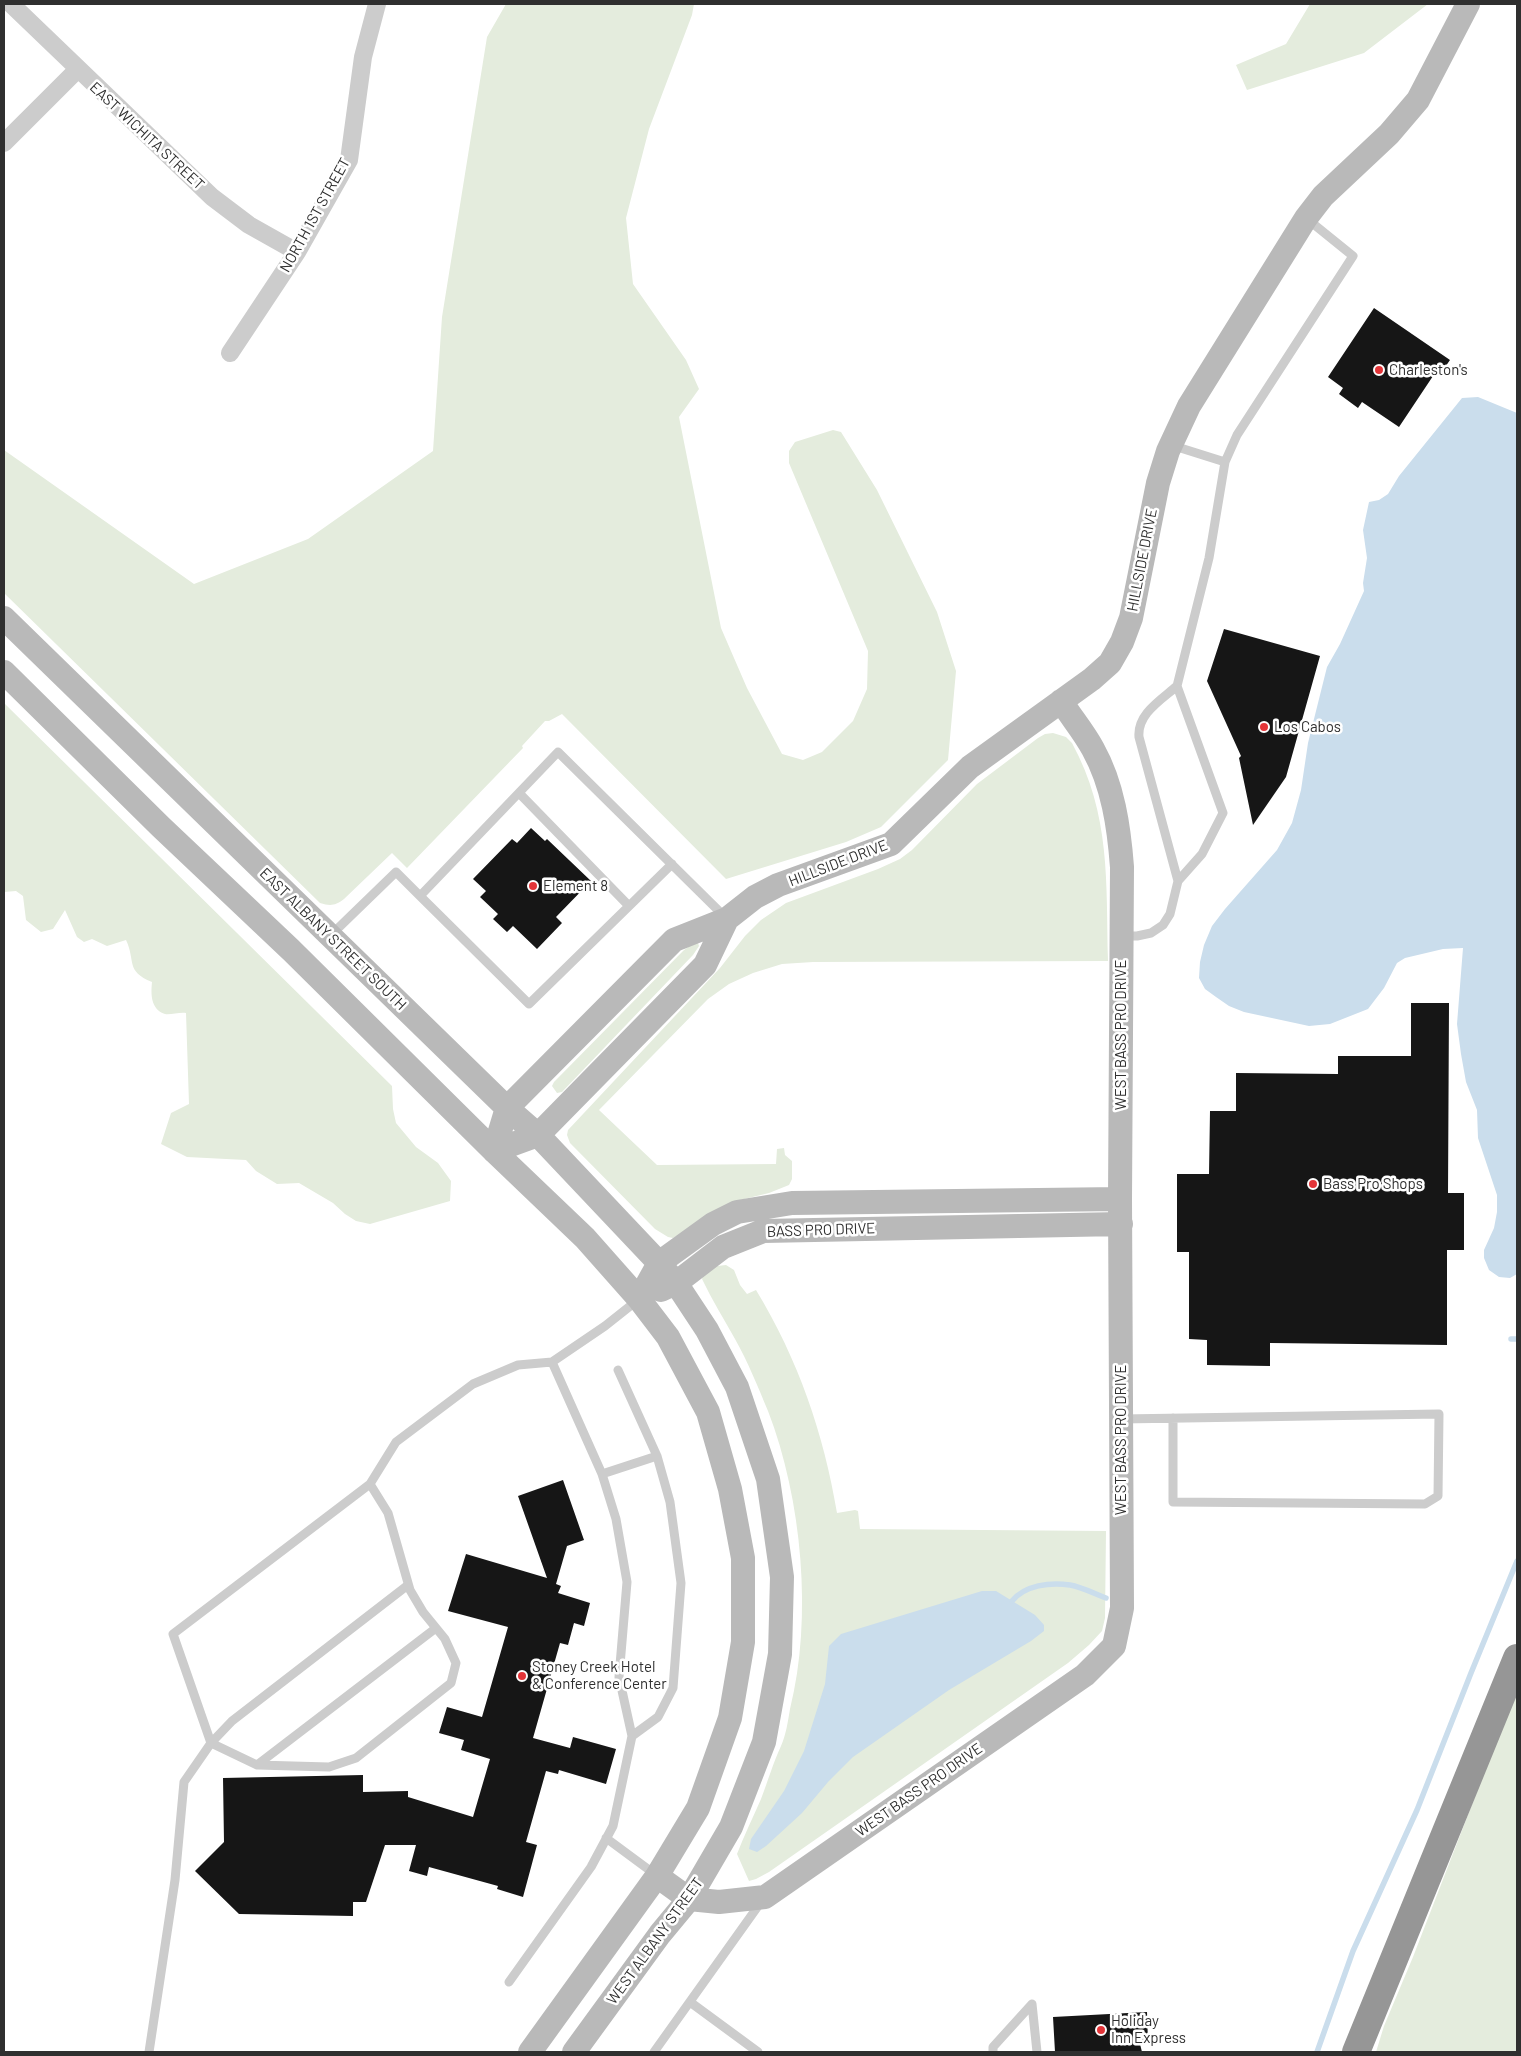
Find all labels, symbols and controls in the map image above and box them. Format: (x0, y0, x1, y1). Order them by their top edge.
street label: EAST WICHITA STREET (86, 78, 208, 194)
street label: NORTH 1ST STREET (276, 155, 354, 275)
place label: Charleston's (1389, 361, 1468, 379)
marker: Charleston's (1373, 364, 1385, 376)
street label: HILLSIDE DRIVE (1123, 507, 1161, 613)
place label: Los Cabos (1274, 718, 1341, 736)
marker: Los Cabos (1258, 721, 1270, 733)
street label: HILLSIDE DRIVE (786, 836, 890, 890)
street label: EAST ALBANY STREET SOUTH (256, 864, 410, 1014)
place label: Element 8 (543, 877, 608, 895)
marker: Element 8 (527, 880, 539, 892)
street label: WEST BASS PRO DRIVE (1112, 960, 1130, 1110)
place label: Bass Pro Shops (1323, 1175, 1423, 1193)
marker: Bass Pro Shops (1307, 1178, 1319, 1190)
street label: BASS PRO DRIVE (766, 1219, 876, 1241)
street label: WEST BASS PRO DRIVE (1112, 1365, 1130, 1515)
place label: Stoney Creek Hotel & Conference Center (532, 1658, 667, 1693)
marker: Stoney Creek Hotel & Conference Center (516, 1670, 528, 1682)
street label: WEST BASS PRO DRIVE (852, 1739, 986, 1841)
street label: WEST ALBANY STREET (603, 1874, 707, 2008)
place label: Holiday Inn Express (1111, 2012, 1186, 2047)
marker: Holiday Inn Express (1095, 2024, 1107, 2036)

